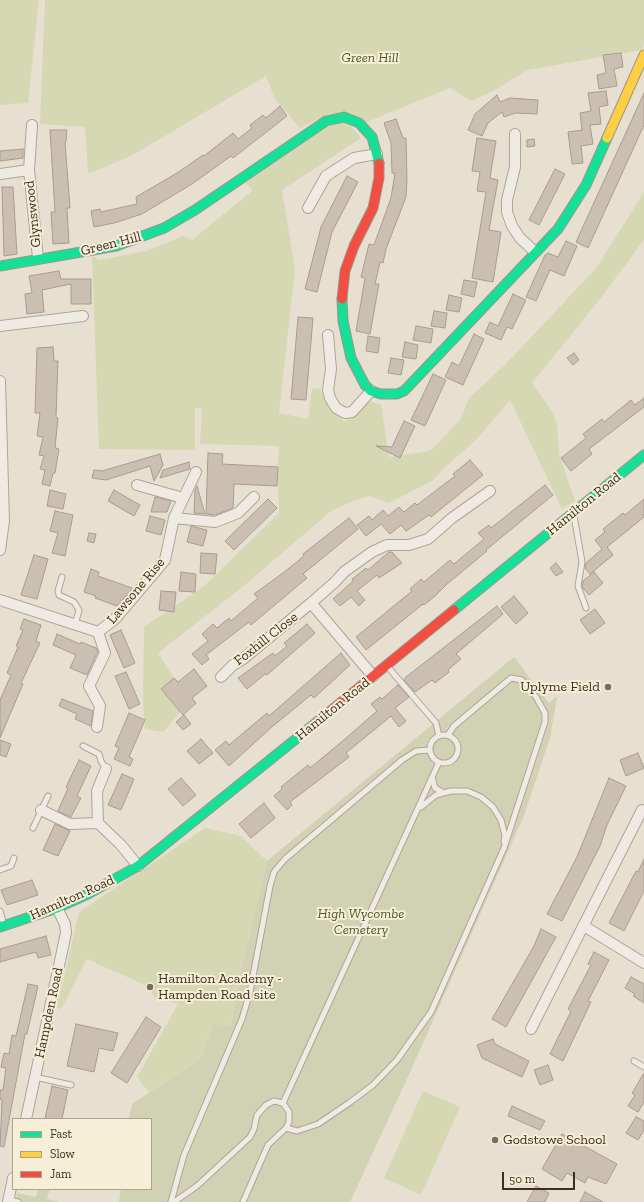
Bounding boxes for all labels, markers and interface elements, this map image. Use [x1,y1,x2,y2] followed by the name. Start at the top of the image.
[341,50,399,66] park label: Green Hill
[21,180,45,248] street label: Glynswood
[79,228,143,260] street label: Green Hill
[544,469,624,539] street label: Hamilton Road
[104,555,168,627] street label: Lawsone Rise
[231,609,301,669] street label: Foxhill Close
[293,674,373,744] street label: Hamilton Road
[520,679,600,695] place label: Uplyme Field
[603,682,613,692] marker: Uplyme Field
[27,872,117,924] street label: Hamilton Road
[318,906,404,938] park label: High Wycombe Cemetery
[31,966,67,1060] street label: Hampden Road
[158,971,282,1004] place label: Hamilton Academy - Hampden Road site
[145,982,155,992] marker: Hamilton Academy - Hampden Road site
[12,1118,152,1190] legend
[50,1127,72,1141] text: Fast
[503,1132,606,1148] place label: Godstowe School
[490,1135,500,1145] marker: Godstowe School
[50,1147,75,1161] text: Slow
[504,1164,577,1190] scale bar
[50,1167,71,1181] text: Jam
[509,1172,535,1186] text: 50 m

